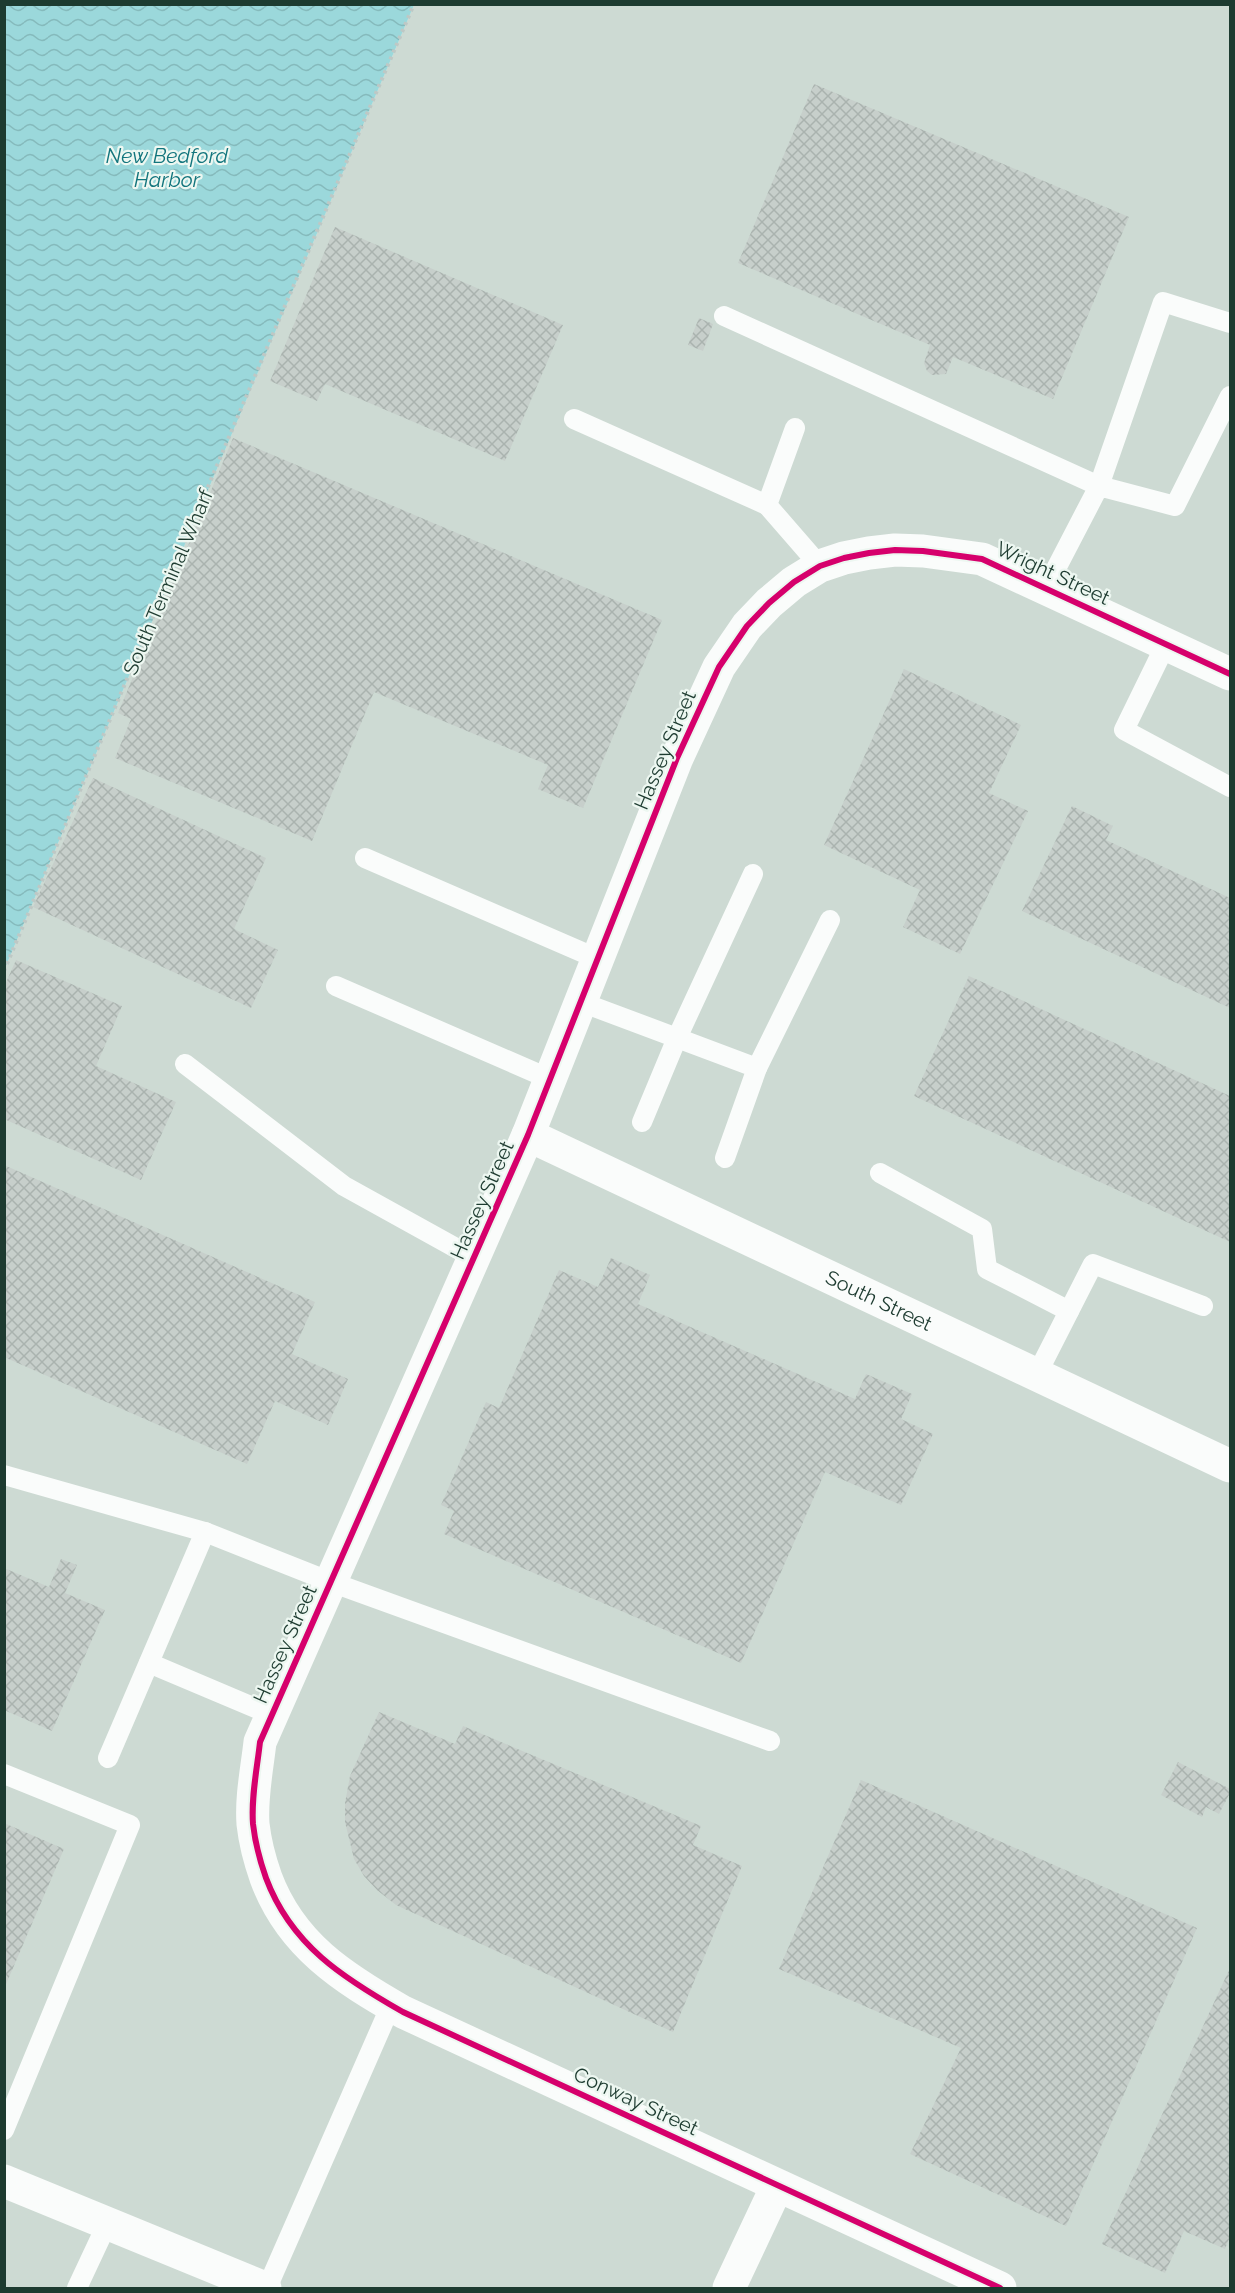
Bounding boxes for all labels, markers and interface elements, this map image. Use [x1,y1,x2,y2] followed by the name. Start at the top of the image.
[106,143,229,192] water label: New Bedford Harbor
[118,484,219,678] street label: South Terminal Wharf
[992,536,1114,610] street label: Wright Street
[629,687,701,813] street label: Hassey Street
[445,1137,519,1263] street label: Hassey Street
[822,1265,936,1336] street label: South Street
[248,1581,322,1707] street label: Hassey Street
[570,2062,702,2140] street label: Conway Street

